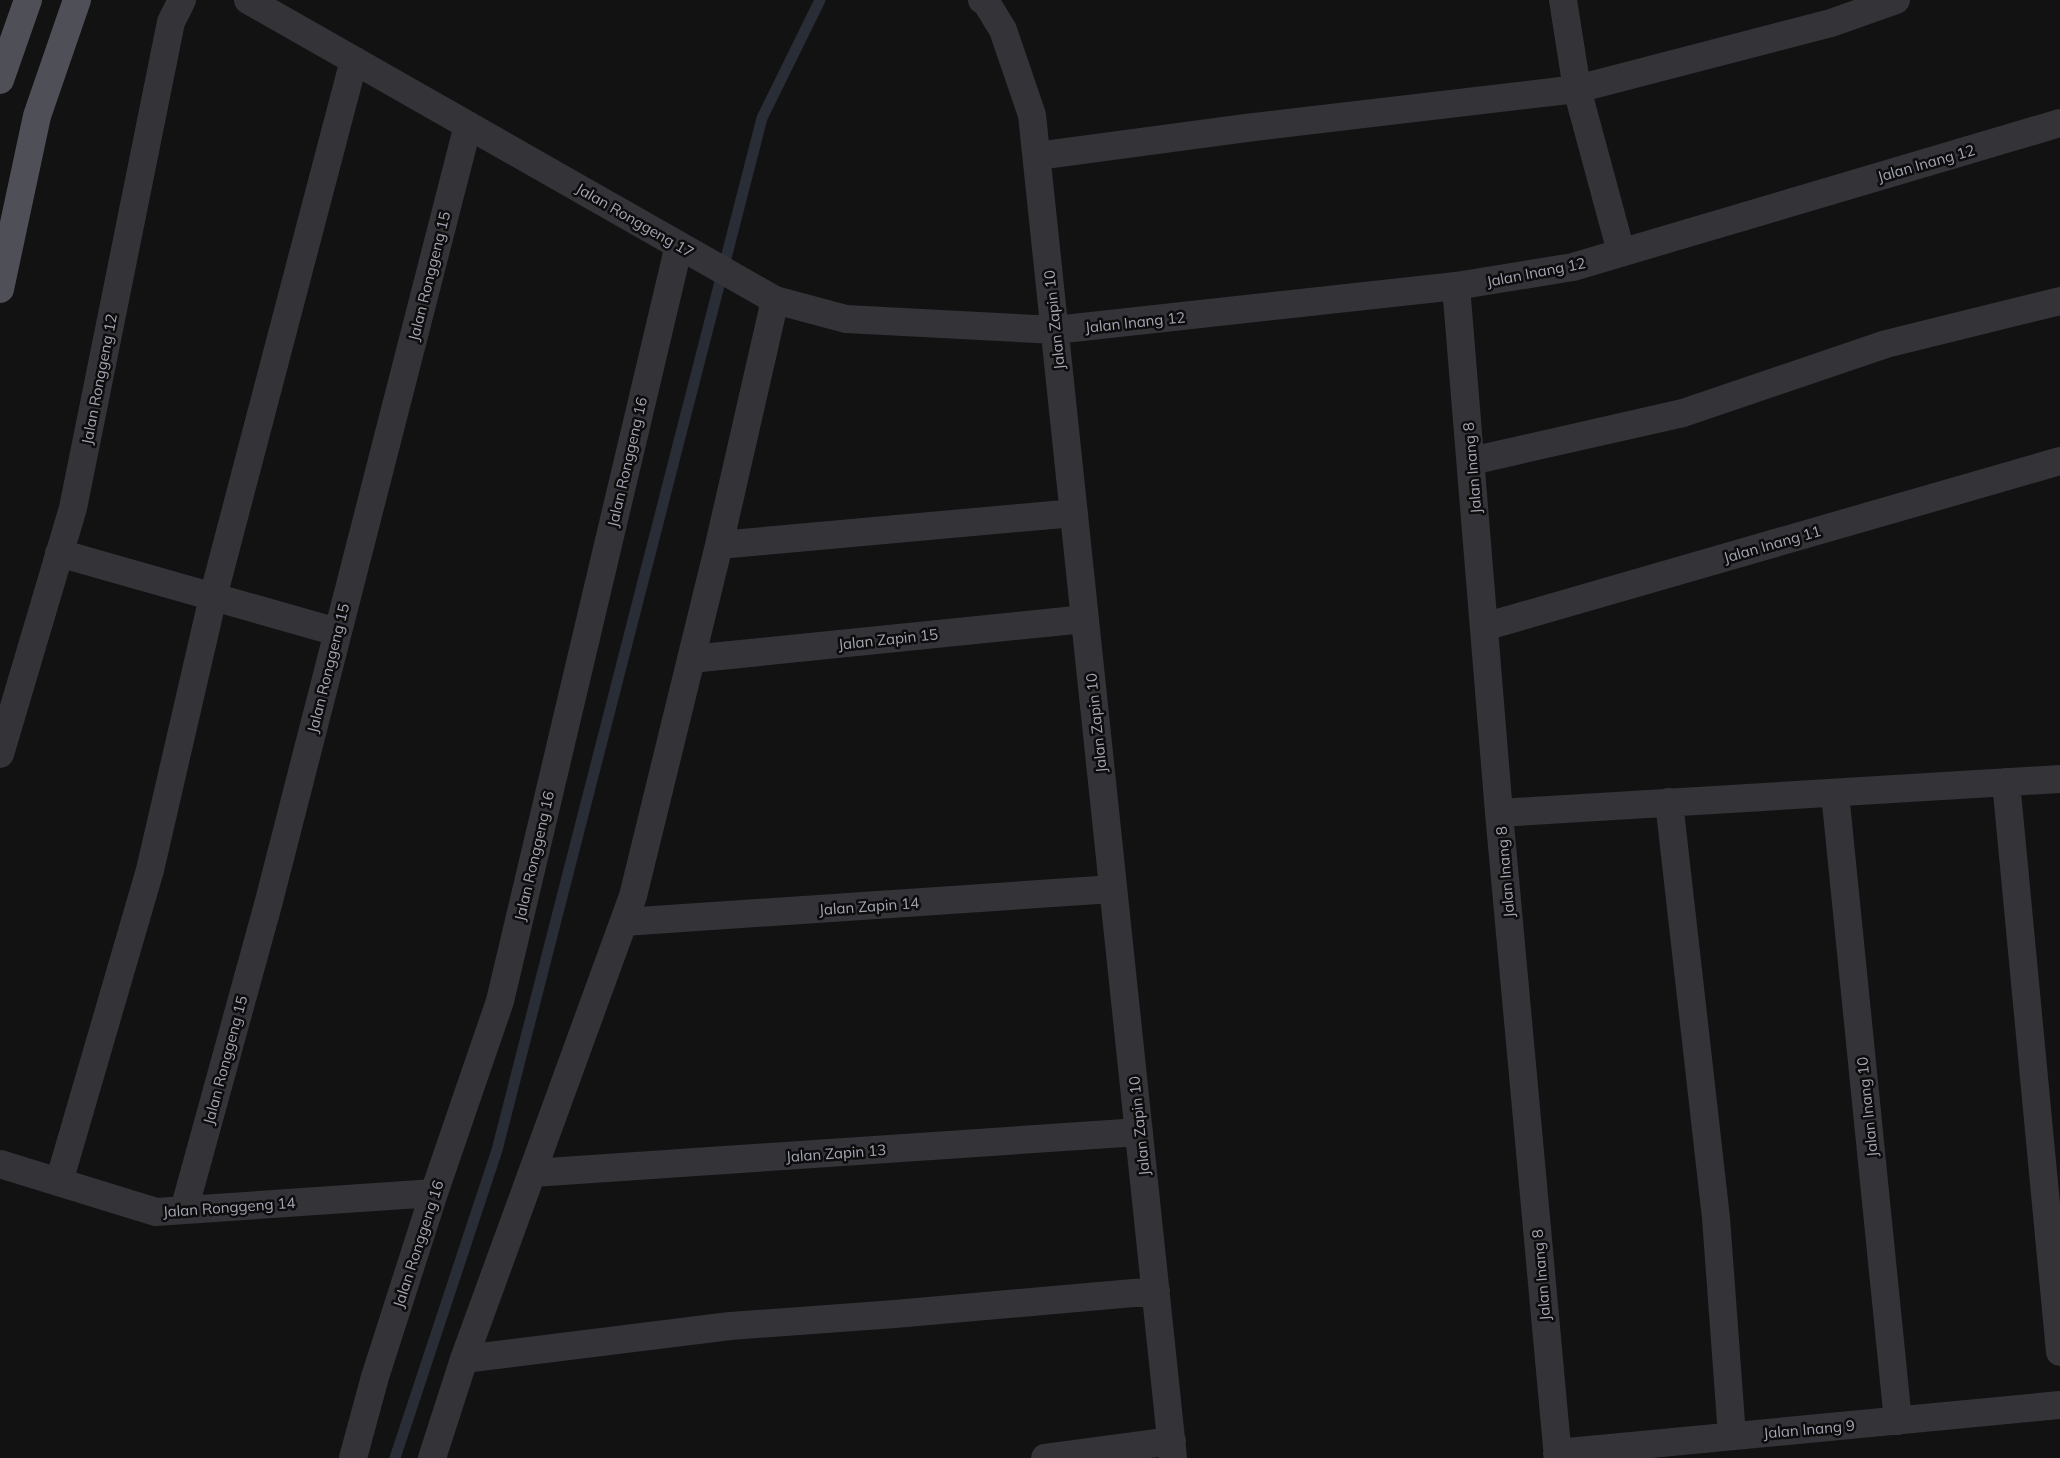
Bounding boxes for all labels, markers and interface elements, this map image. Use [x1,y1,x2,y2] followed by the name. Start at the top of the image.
[1875,140,1977,186] street label: Jalan Inang 12
[573,179,697,261] street label: Jalan Ronggeng 17
[404,209,454,343] street label: Jalan Ronggeng 15
[1485,253,1587,291] street label: Jalan Inang 12
[1039,269,1069,371] street label: Jalan Zapin 10
[1084,307,1186,337] street label: Jalan Inang 12
[77,312,121,446] street label: Jalan Ronggeng 12
[603,395,651,529] street label: Jalan Ronggeng 16
[1459,422,1485,514] street label: Jalan Inang 8
[1721,521,1823,567] street label: Jalan Inang 11
[303,601,353,735] street label: Jalan Ronggeng 15
[837,624,939,654] street label: Jalan Zapin 15
[1081,672,1111,774] street label: Jalan Zapin 10
[510,789,558,923] street label: Jalan Ronggeng 16
[1492,826,1518,918] street label: Jalan Inang 8
[818,893,920,919] street label: Jalan Zapin 14
[199,993,251,1127] street label: Jalan Ronggeng 15
[1852,1056,1882,1158] street label: Jalan Inang 10
[1124,1075,1154,1177] street label: Jalan Zapin 10
[785,1140,887,1166] street label: Jalan Zapin 13
[388,1178,448,1310] street label: Jalan Ronggeng 16
[162,1193,296,1221] street label: Jalan Ronggeng 14
[1528,1229,1554,1321] street label: Jalan Inang 8
[1763,1416,1855,1442] street label: Jalan Inang 9

